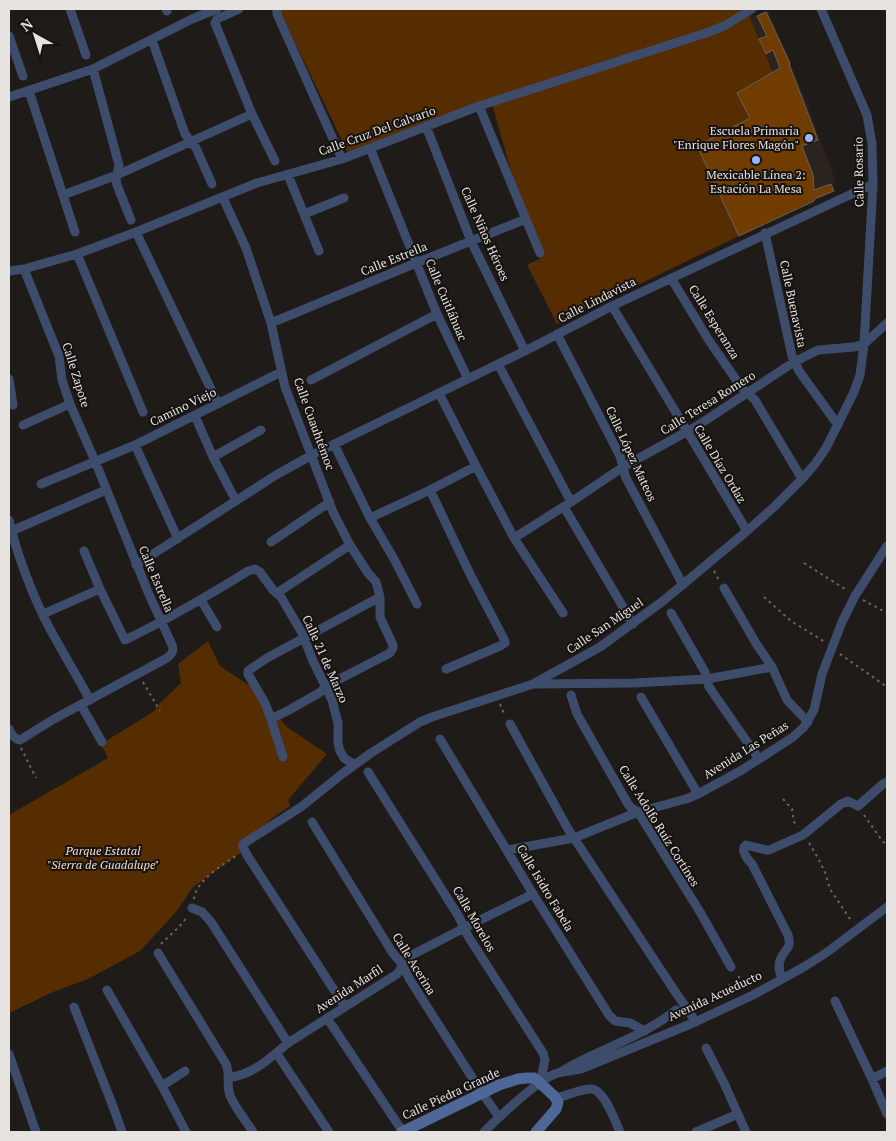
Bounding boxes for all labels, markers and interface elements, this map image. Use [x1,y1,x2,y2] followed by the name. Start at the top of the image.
[10,10,60,60] north arrow
[16,14,37,35] text: N
[316,102,438,159] street label: Calle Cruz Del Calvario
[673,123,799,152] place label: Escuela Primaria "Enrique Flores Magón"
[803,132,815,144] marker: Escuela Primaria "Enrique Flores Magón"
[850,136,867,207] street label: Calle Rosario
[750,154,762,166] marker: Mexicable Línea 2: Estación La Mesa
[706,167,806,196] place label: Mexicable Línea 2: Estación La Mesa
[458,184,513,283] street label: Calle Niños Héroes
[358,238,429,279] street label: Calle Estrella
[422,256,471,344] street label: Calle Cuitláhuac
[777,259,810,349] street label: Calle Buenavista
[555,273,638,326] street label: Calle Lindavista
[686,282,743,362] street label: Calle Esperanza
[59,341,93,409] street label: Calle Zapote
[657,367,758,438] street label: Calle Teresa Romero
[291,375,338,473] street label: Calle Cuauhtémoc
[147,384,219,429] street label: Camino Viejo
[603,404,660,504] street label: Calle López Mateos
[691,422,750,506] street label: Calle Díaz Ordaz
[136,543,177,614] street label: Calle Estrella
[563,594,646,657] street label: Calle San Miguel
[299,612,352,705] street label: Calle 21 de Marzo
[700,717,791,782] street label: Avenida Las Peñas
[616,762,703,889] street label: Calle Adolfo Ruíz Cortínes
[514,842,577,934] street label: Calle Isidro Fabela
[47,843,159,872] park label: Parque Estatal "Sierra de Guadalupe"
[450,883,499,954] street label: Calle Morelos
[389,930,439,998] street label: Calle Acerina
[312,961,386,1016] street label: Avenida Marfil
[665,967,764,1024] street label: Avenida Acueducto
[400,1064,502,1123] street label: Calle Piedra Grande

